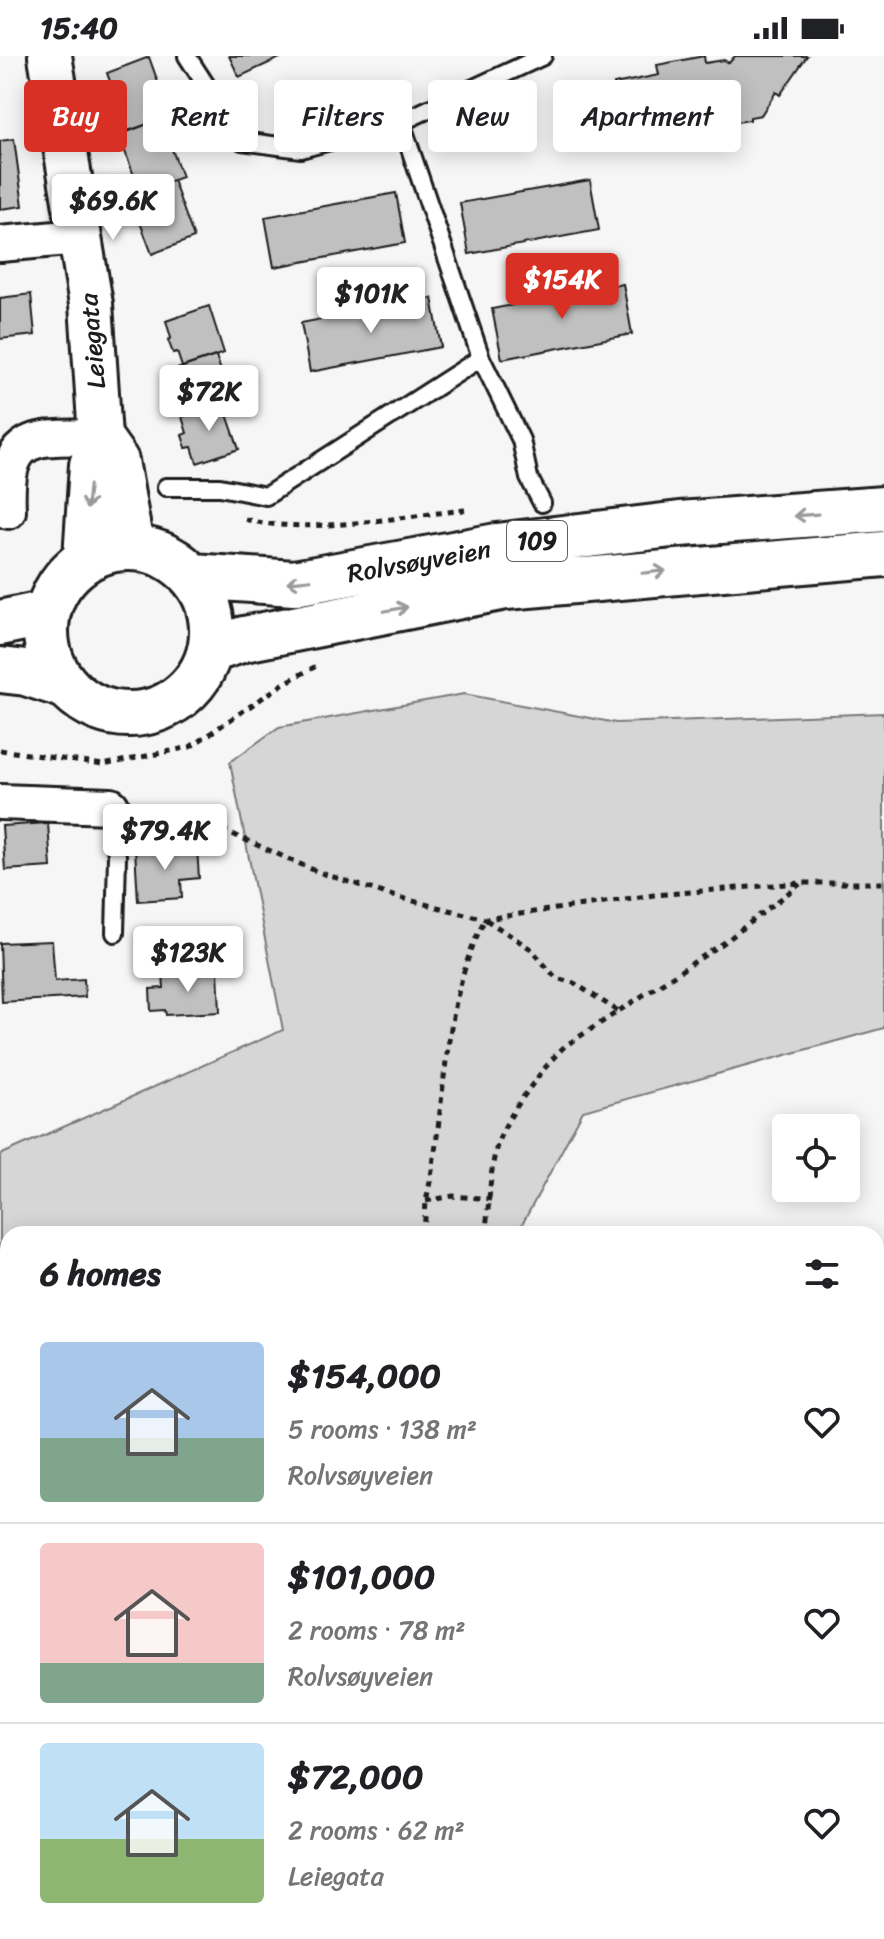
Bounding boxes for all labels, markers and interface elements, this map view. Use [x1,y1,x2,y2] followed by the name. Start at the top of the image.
[40,1,118,55] text: 15:40
[24,80,127,152] chip: Buy
[143,80,258,152] chip: Rent
[274,80,412,152] chip: Filters
[428,80,537,152] chip: New
[553,80,741,152] chip: Apartment
[48,174,178,242] pin: $69.6K
[70,177,156,223] text: $69.6K
[506,253,618,321] pin: $154K
[524,256,600,302] text: $154K
[315,267,427,335] pin: $101K
[335,270,407,316] text: $101K
[65,290,119,391] street label: Leiegata
[162,365,256,433] pin: $72K
[177,368,241,414] text: $72K
[81,484,96,510] one-way arrow
[793,508,820,523] one-way arrow
[507,521,567,561] road number: 109
[344,526,494,596] street label: Rolvsøyveien
[640,565,666,580] one-way arrow
[286,574,313,589] one-way arrow
[383,601,409,616] one-way arrow
[100,804,230,872] pin: $79.4K
[121,807,209,853] text: $79.4K
[132,926,244,994] pin: $123K
[151,929,225,975] text: $123K
[772,1114,860,1202] map controls
[772,1114,860,1202] button: locate
[40,1244,161,1304] text: 6 homes
[800,1252,844,1296] icon: filters
[288,1346,441,1406] text: $154,000
[104,1374,200,1470] icon: home
[800,1400,844,1444] icon: heart
[288,1406,477,1452] text: 5 rooms · 138 m²
[288,1452,433,1498] text: Rolvsøyveien
[288,1547,435,1607] text: $101,000
[104,1575,200,1671] icon: home
[800,1601,844,1645] icon: heart
[288,1607,465,1653] text: 2 rooms · 78 m²
[288,1653,433,1699] text: Rolvsøyveien
[288,1747,424,1807] text: $72,000
[104,1775,200,1871] icon: home
[800,1801,844,1845] icon: heart
[288,1807,465,1853] text: 2 rooms · 62 m²
[288,1853,384,1899] text: Leiegata

